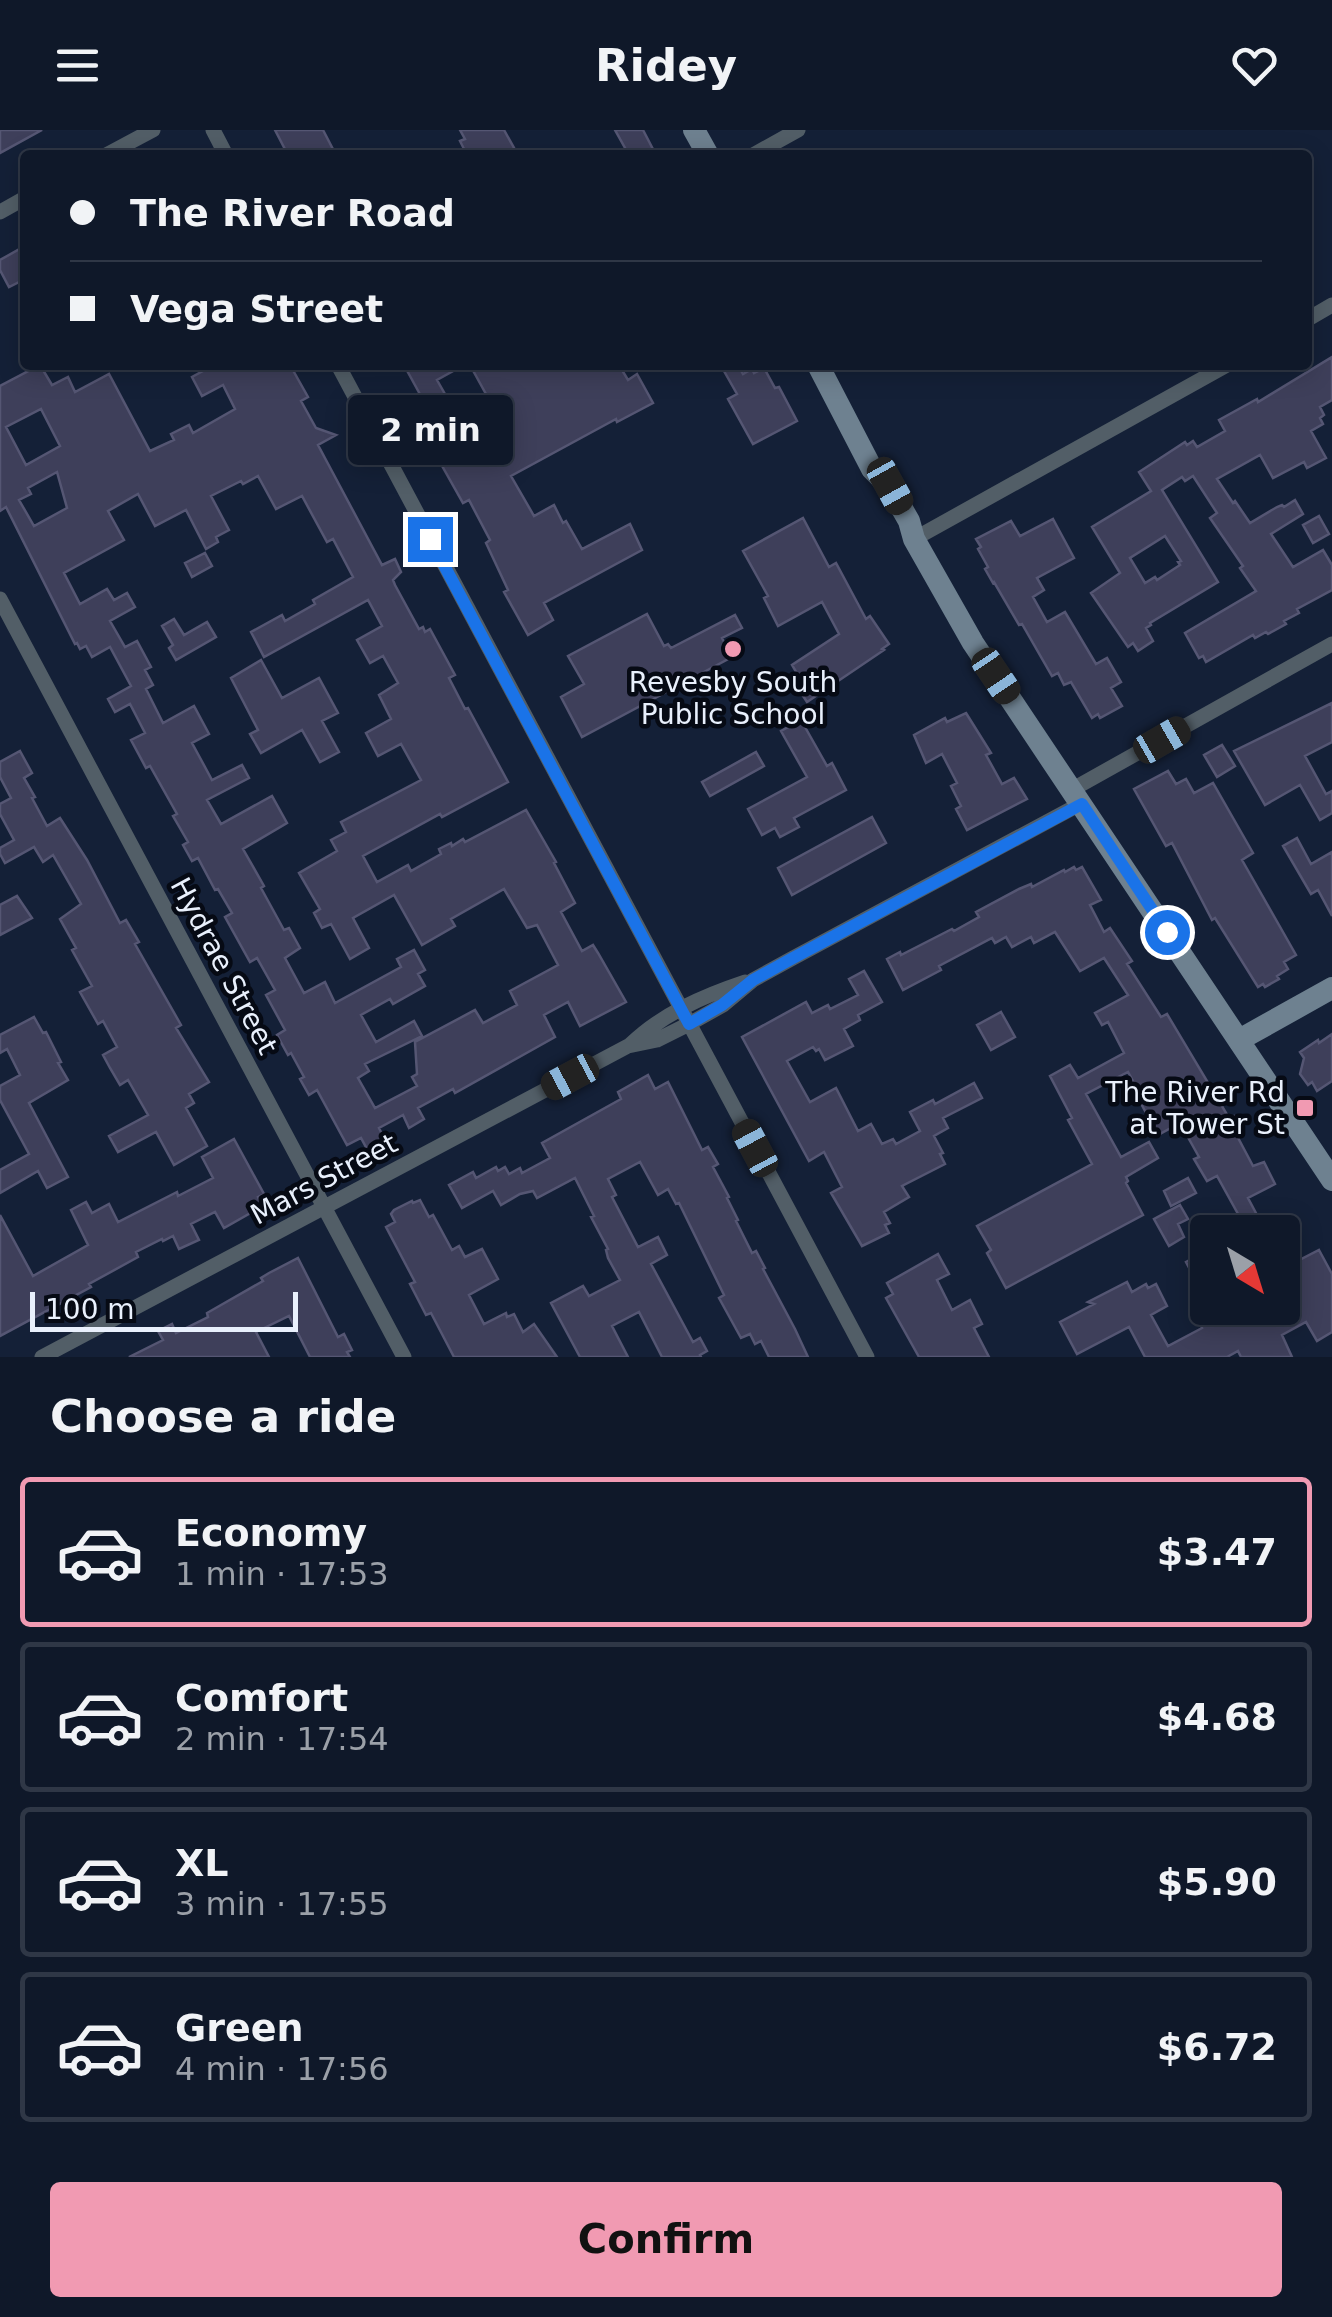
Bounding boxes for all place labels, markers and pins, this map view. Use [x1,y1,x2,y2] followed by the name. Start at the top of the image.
[722,638,744,660] marker: Revesby South Public School
[629,666,837,731] place label: Revesby South Public School
[1104,1076,1285,1141] place label: The River Rd at Tower St
[1294,1097,1316,1119] marker: The River Rd at Tower St

